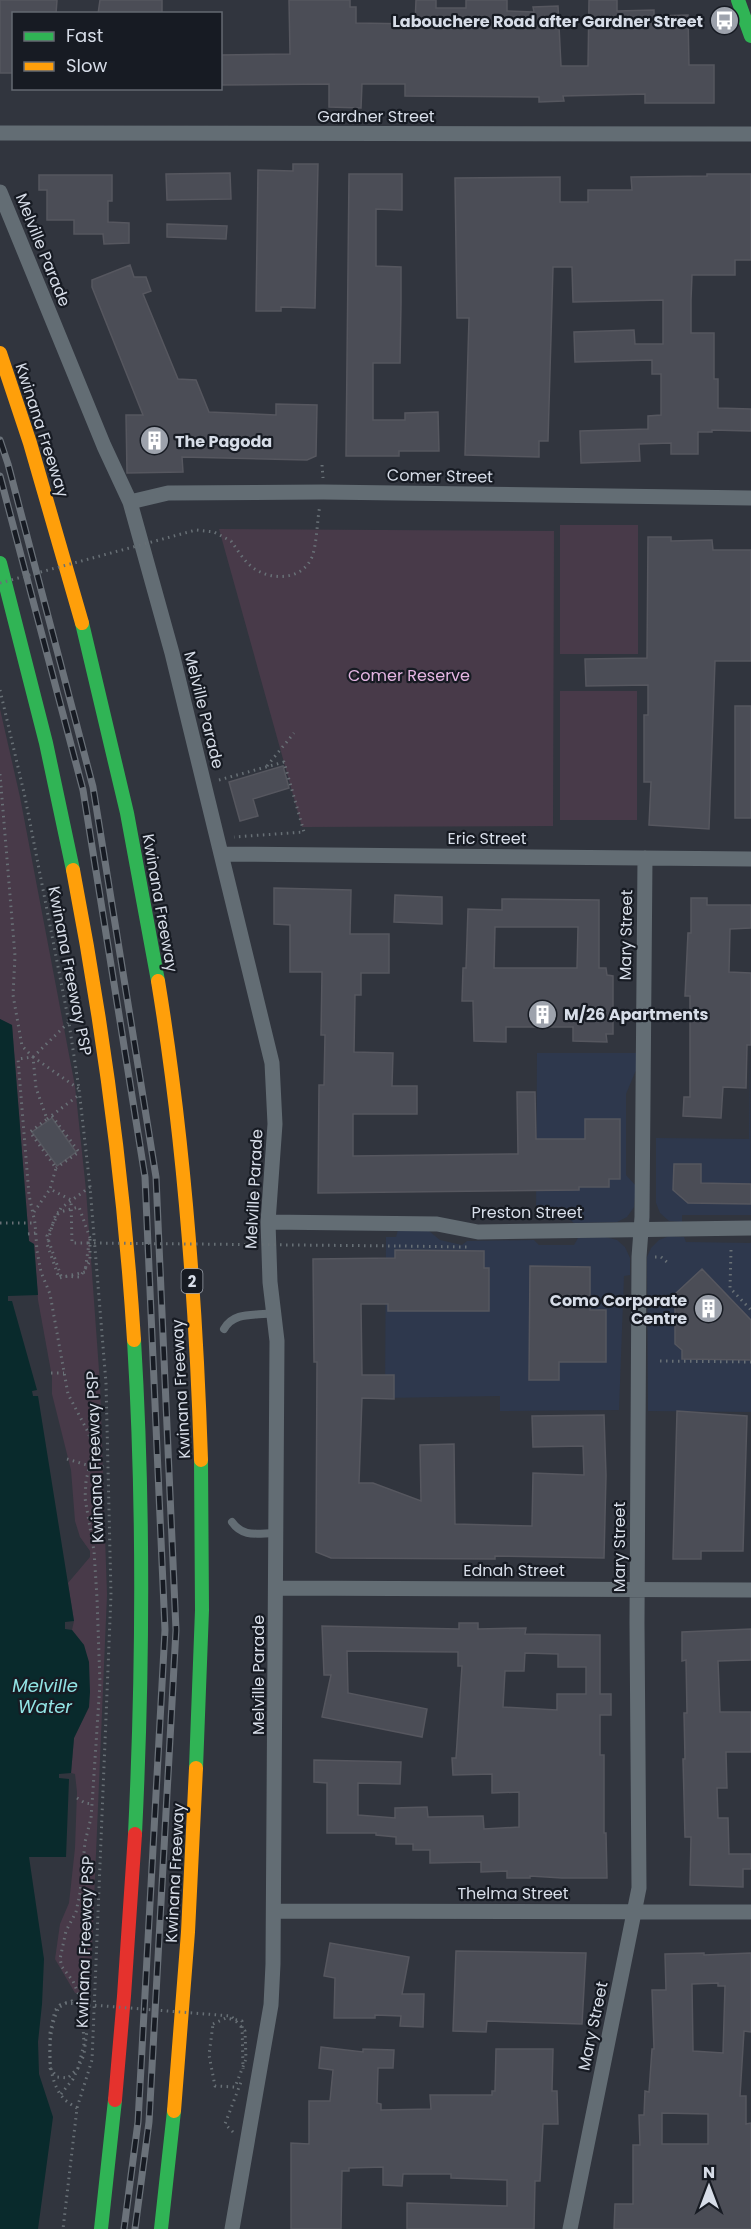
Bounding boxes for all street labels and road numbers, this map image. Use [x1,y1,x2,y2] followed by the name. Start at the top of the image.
[317,105,435,128] street label: Gardner Street
[10,190,76,310] street label: Melville Parade
[9,360,75,500] street label: Kwinana Freeway
[387,464,493,488] street label: Comer Street
[178,649,230,771] street label: Melville Parade
[448,827,527,850] street label: Eric Street
[137,832,183,974] street label: Kwinana Freeway
[42,884,98,1058] street label: Kwinana Freeway PSP
[614,889,638,981] street label: Mary Street
[239,1128,269,1250] street label: Melville Parade
[472,1201,583,1224] street label: Preston Street
[182,1269,202,1293] road number: 2
[166,1319,196,1459] street label: Kwinana Freeway
[81,1371,109,1543] street label: Kwinana Freeway PSP
[608,1501,631,1592] street label: Mary Street
[463,1559,565,1582] street label: Ednah Street
[247,1615,270,1735] street label: Melville Parade
[160,1803,190,1943] street label: Kwinana Freeway
[71,1856,99,2028] street label: Kwinana Freeway PSP
[457,1882,569,1905] street label: Thelma Street
[572,1979,614,2073] street label: Mary Street

